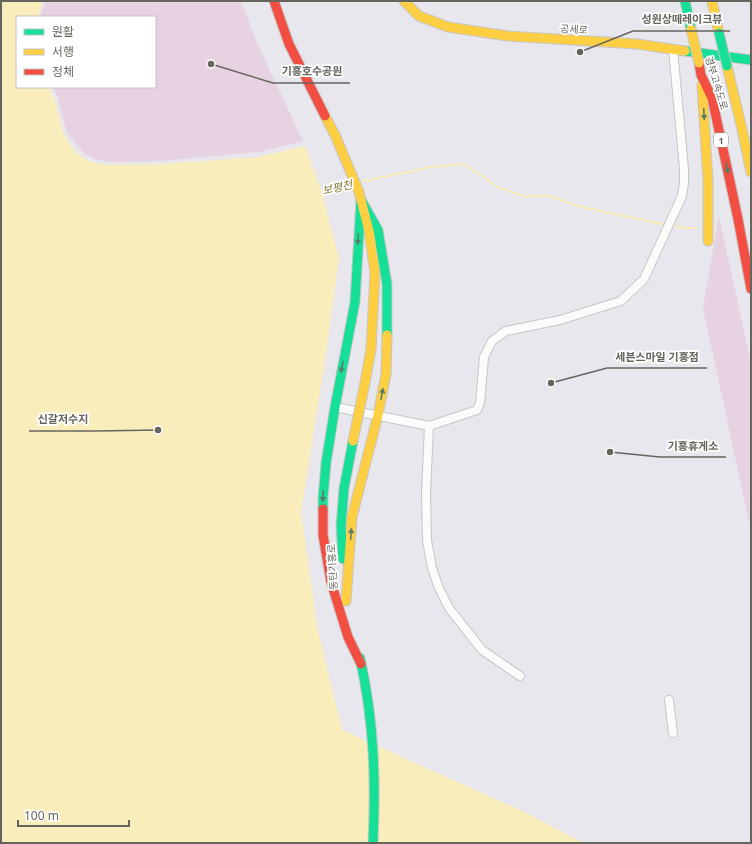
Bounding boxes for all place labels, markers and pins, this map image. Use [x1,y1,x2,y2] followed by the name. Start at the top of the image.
[633,8,730,31] callout: 성원상떼레이크뷰
[273,60,350,83] callout: 기흥호수공원
[607,345,707,368] callout: 세븐스마일 기흥점
[29,408,96,431] callout: 신갈저수지
[660,434,726,457] callout: 기흥휴게소

